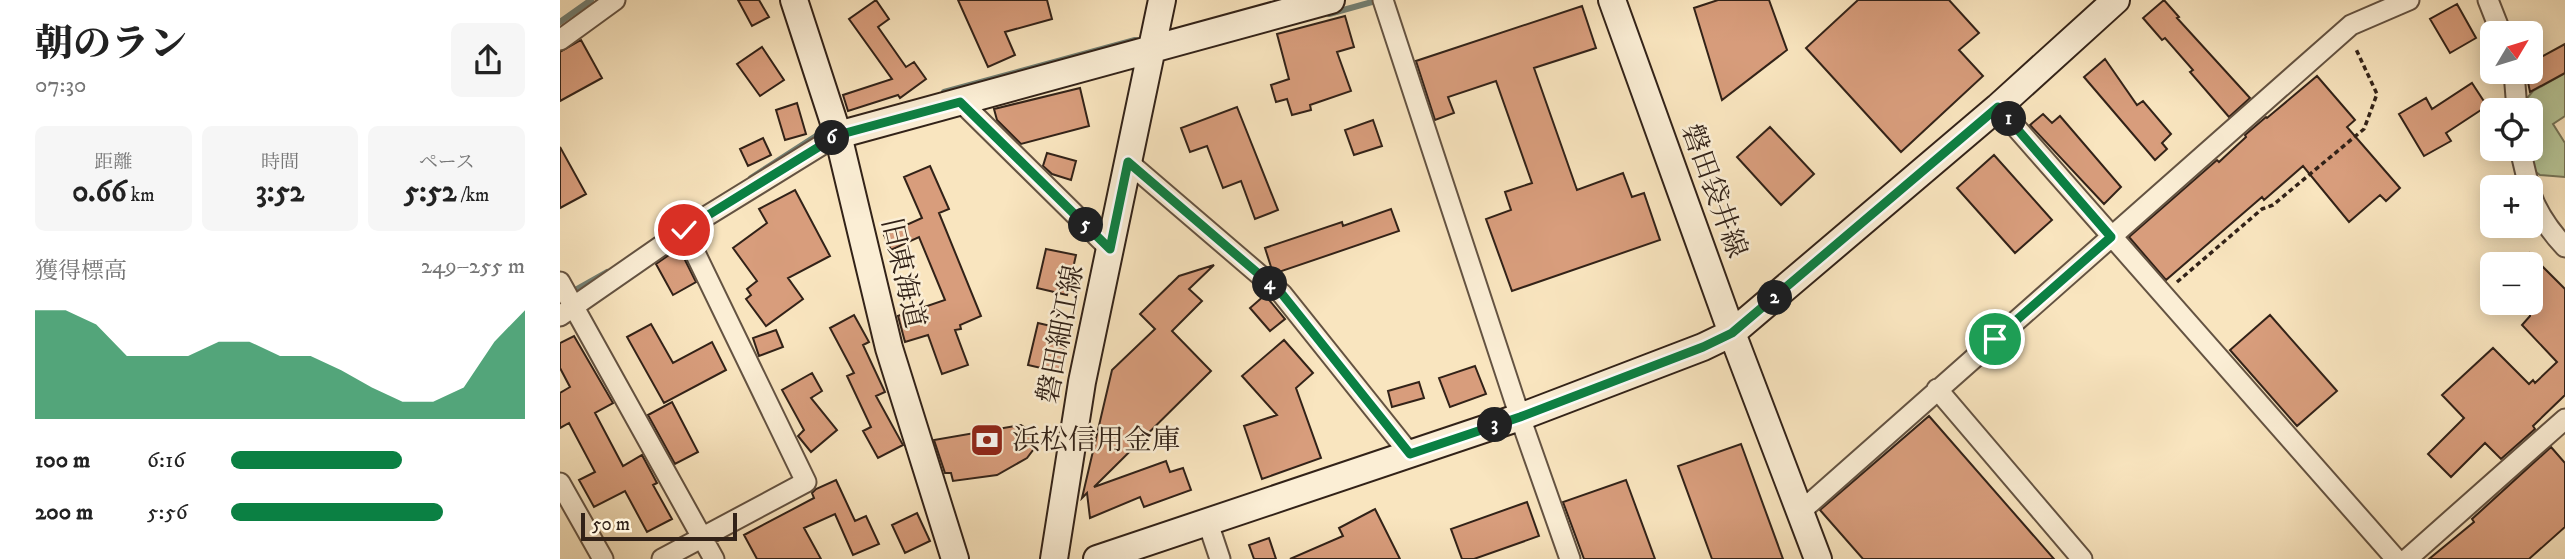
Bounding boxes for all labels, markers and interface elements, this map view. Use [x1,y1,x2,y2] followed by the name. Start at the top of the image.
[35,21,187,69] text: 朝のラン
[2480,21,2543,84] north arrow
[2480,21,2543,315] map controls
[451,23,525,97] button: share
[35,71,86,100] text: 07:30
[2480,98,2543,161] button: locate
[1992,102,2026,136] pin: 1
[2005,107,2012,130] text: 1
[1674,119,1754,263] street label: 磐田袋井線
[814,120,850,156] pin: 6
[827,126,836,149] text: 6
[94,151,132,174] text: 距離
[261,151,299,174] text: 時間
[419,151,475,174] text: ペース
[72,174,127,211] text: 0.66
[256,174,304,211] text: 3:52
[404,174,456,211] text: 5:52
[2480,175,2543,238] button: +
[127,184,154,207] text: km
[456,184,489,207] text: /km
[654,200,714,260] pin
[1068,208,1104,243] pin: 5
[665,211,703,249] icon: check
[1081,213,1090,236] text: 5
[873,214,933,332] street label: 旧東海道
[421,252,525,281] text: 249–255 m
[2480,252,2543,315] button: −
[35,257,127,286] text: 獲得標高
[1030,262,1092,406] street label: 磐田細江線
[1252,266,1288,302] pin: 4
[1264,272,1275,295] text: 4
[1758,280,1792,316] pin: 2
[1770,286,1779,309] text: 2
[1965,309,2025,369] pin
[1976,320,2014,358] icon: arrive
[1478,408,1513,442] pin: 3
[1491,413,1498,436] text: 3
[968,421,1006,459] bank icon: 浜松信用金庫
[1012,423,1180,458] place label: 浜松信用金庫
[35,446,90,475] text: 100 m
[147,446,185,475] text: 6:16
[35,498,93,527] text: 200 m
[147,498,188,527] text: 5:56
[581,510,737,542] scale bar
[592,513,630,536] text: 50 m

